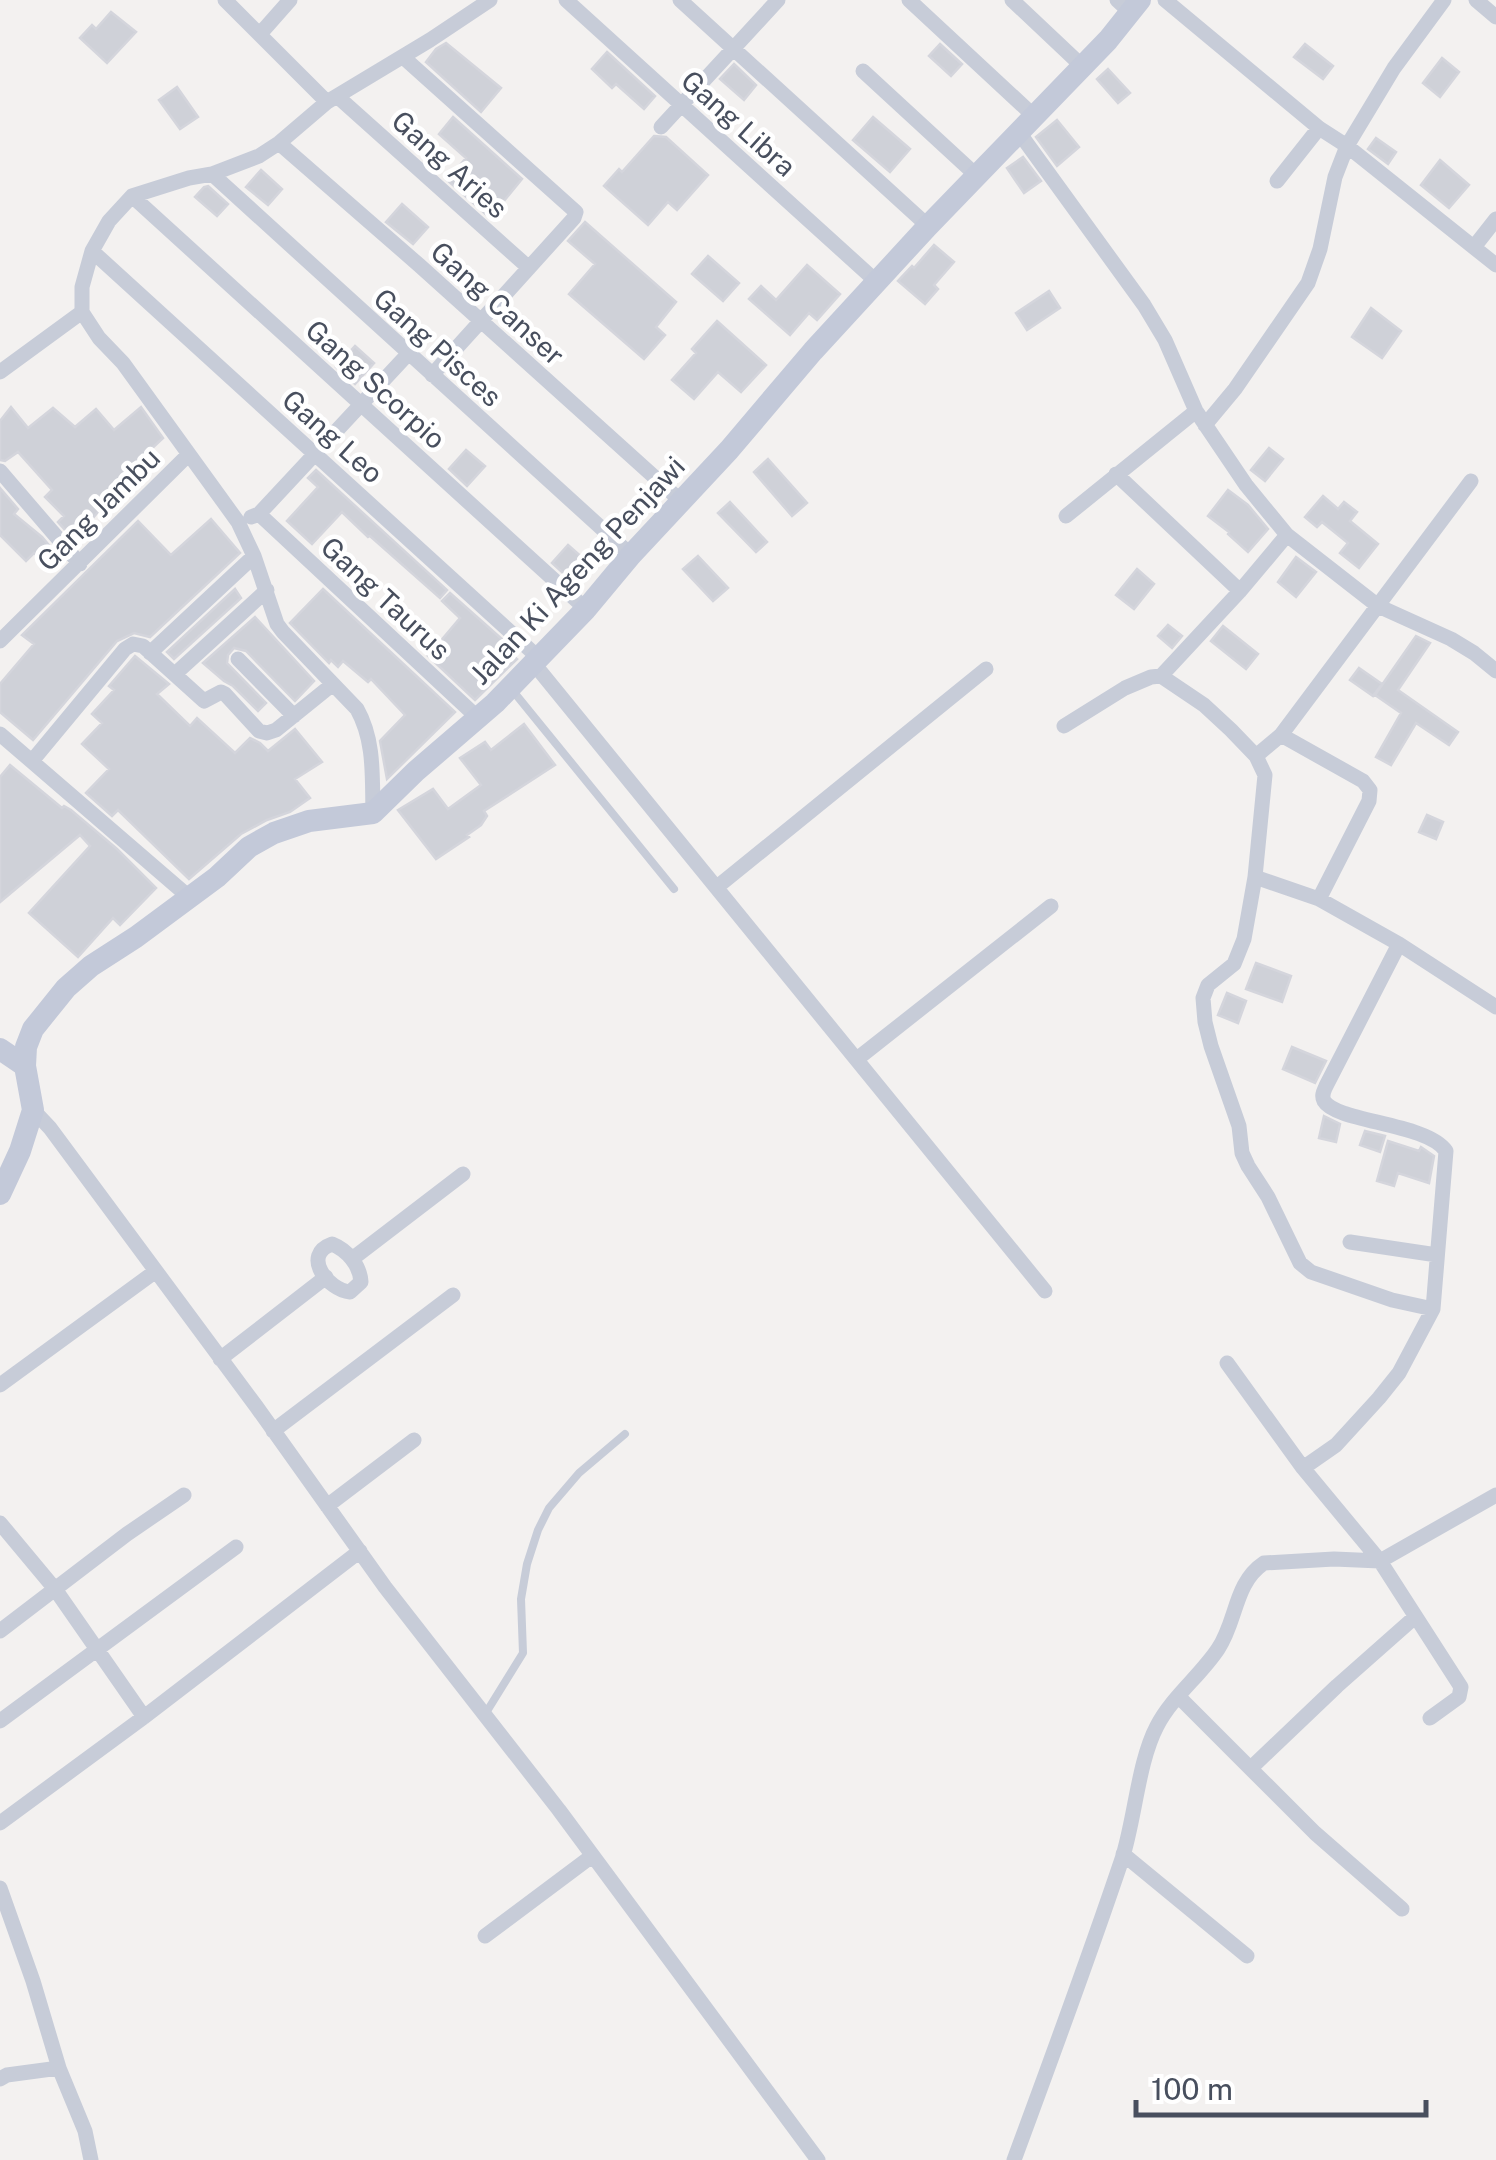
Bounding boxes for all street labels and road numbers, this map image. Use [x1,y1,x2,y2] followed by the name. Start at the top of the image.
[675,63,803,183] street label: Gang Libra
[385,104,515,224] street label: Gang Aries
[425,235,571,371] street label: Gang Canser
[367,281,509,413] street label: Gang Pisces
[299,313,453,455] street label: Gang Scorpio
[276,382,390,490] street label: Gang Leo
[30,441,166,577] street label: Gang Jambu
[463,449,691,691] street label: Jalan Ki Ageng Penjawi
[315,530,457,666] street label: Gang Taurus

